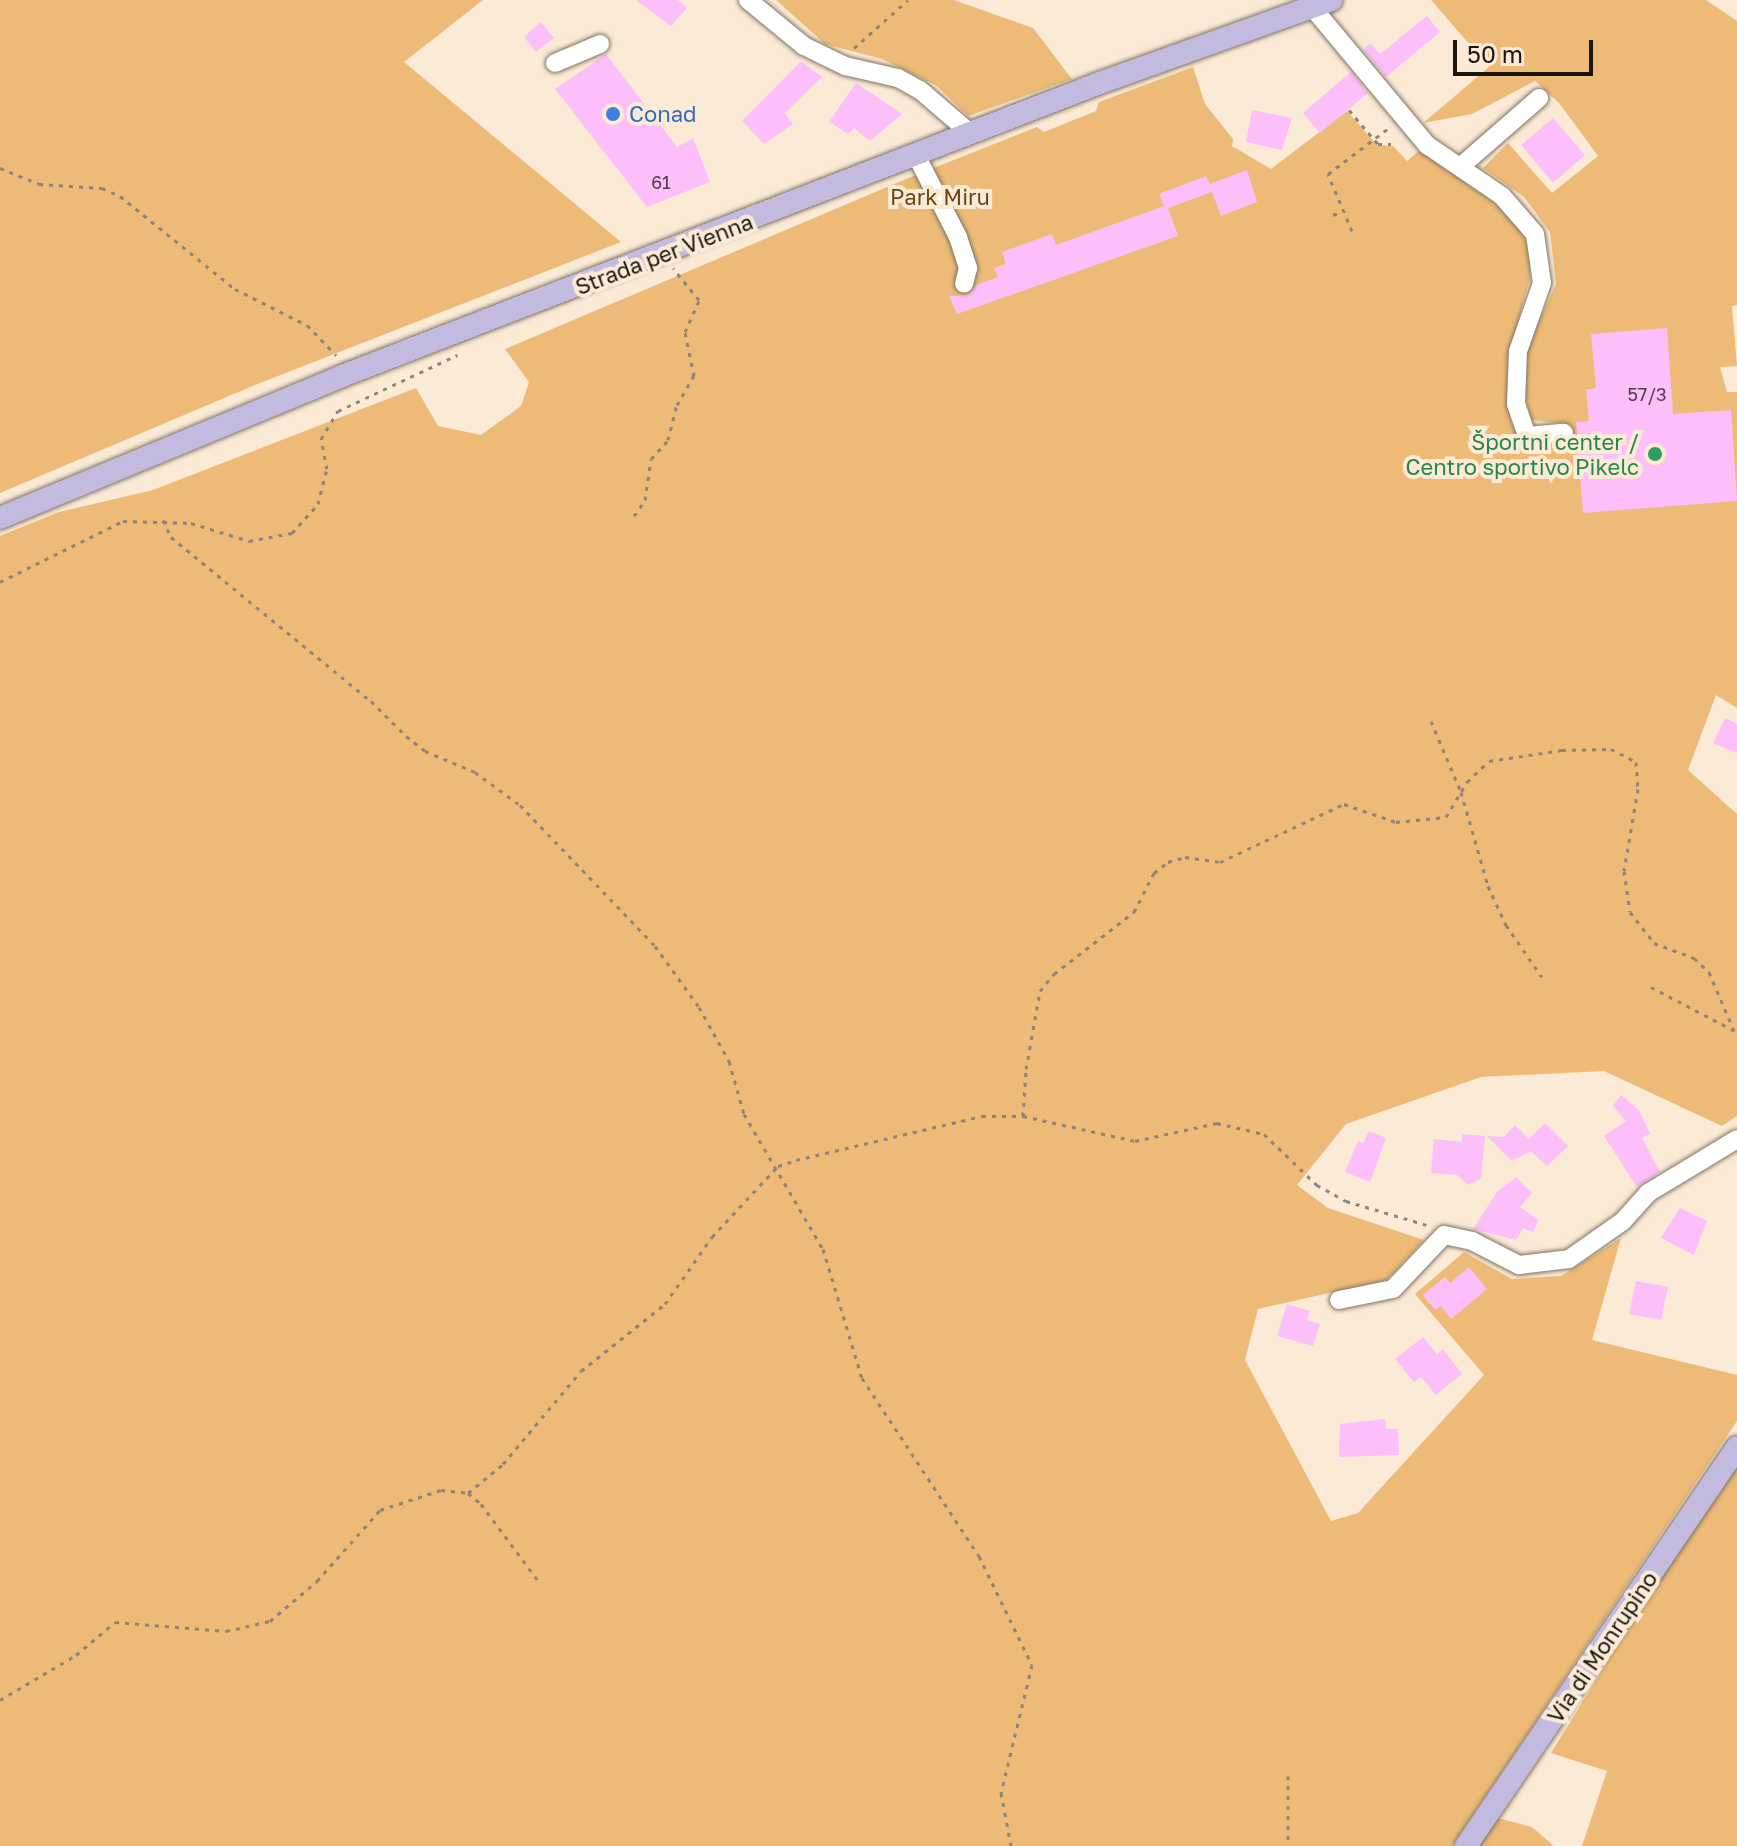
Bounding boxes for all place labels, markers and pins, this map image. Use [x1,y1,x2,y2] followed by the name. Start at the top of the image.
[629,101,697,127] place label: Conad
[604,105,622,123] marker: Conad
[1406,428,1639,480] place label: Športni center / Centro sportivo Pikelc
[1646,445,1664,463] marker: Športni center / Centro sportivo Pikelc

